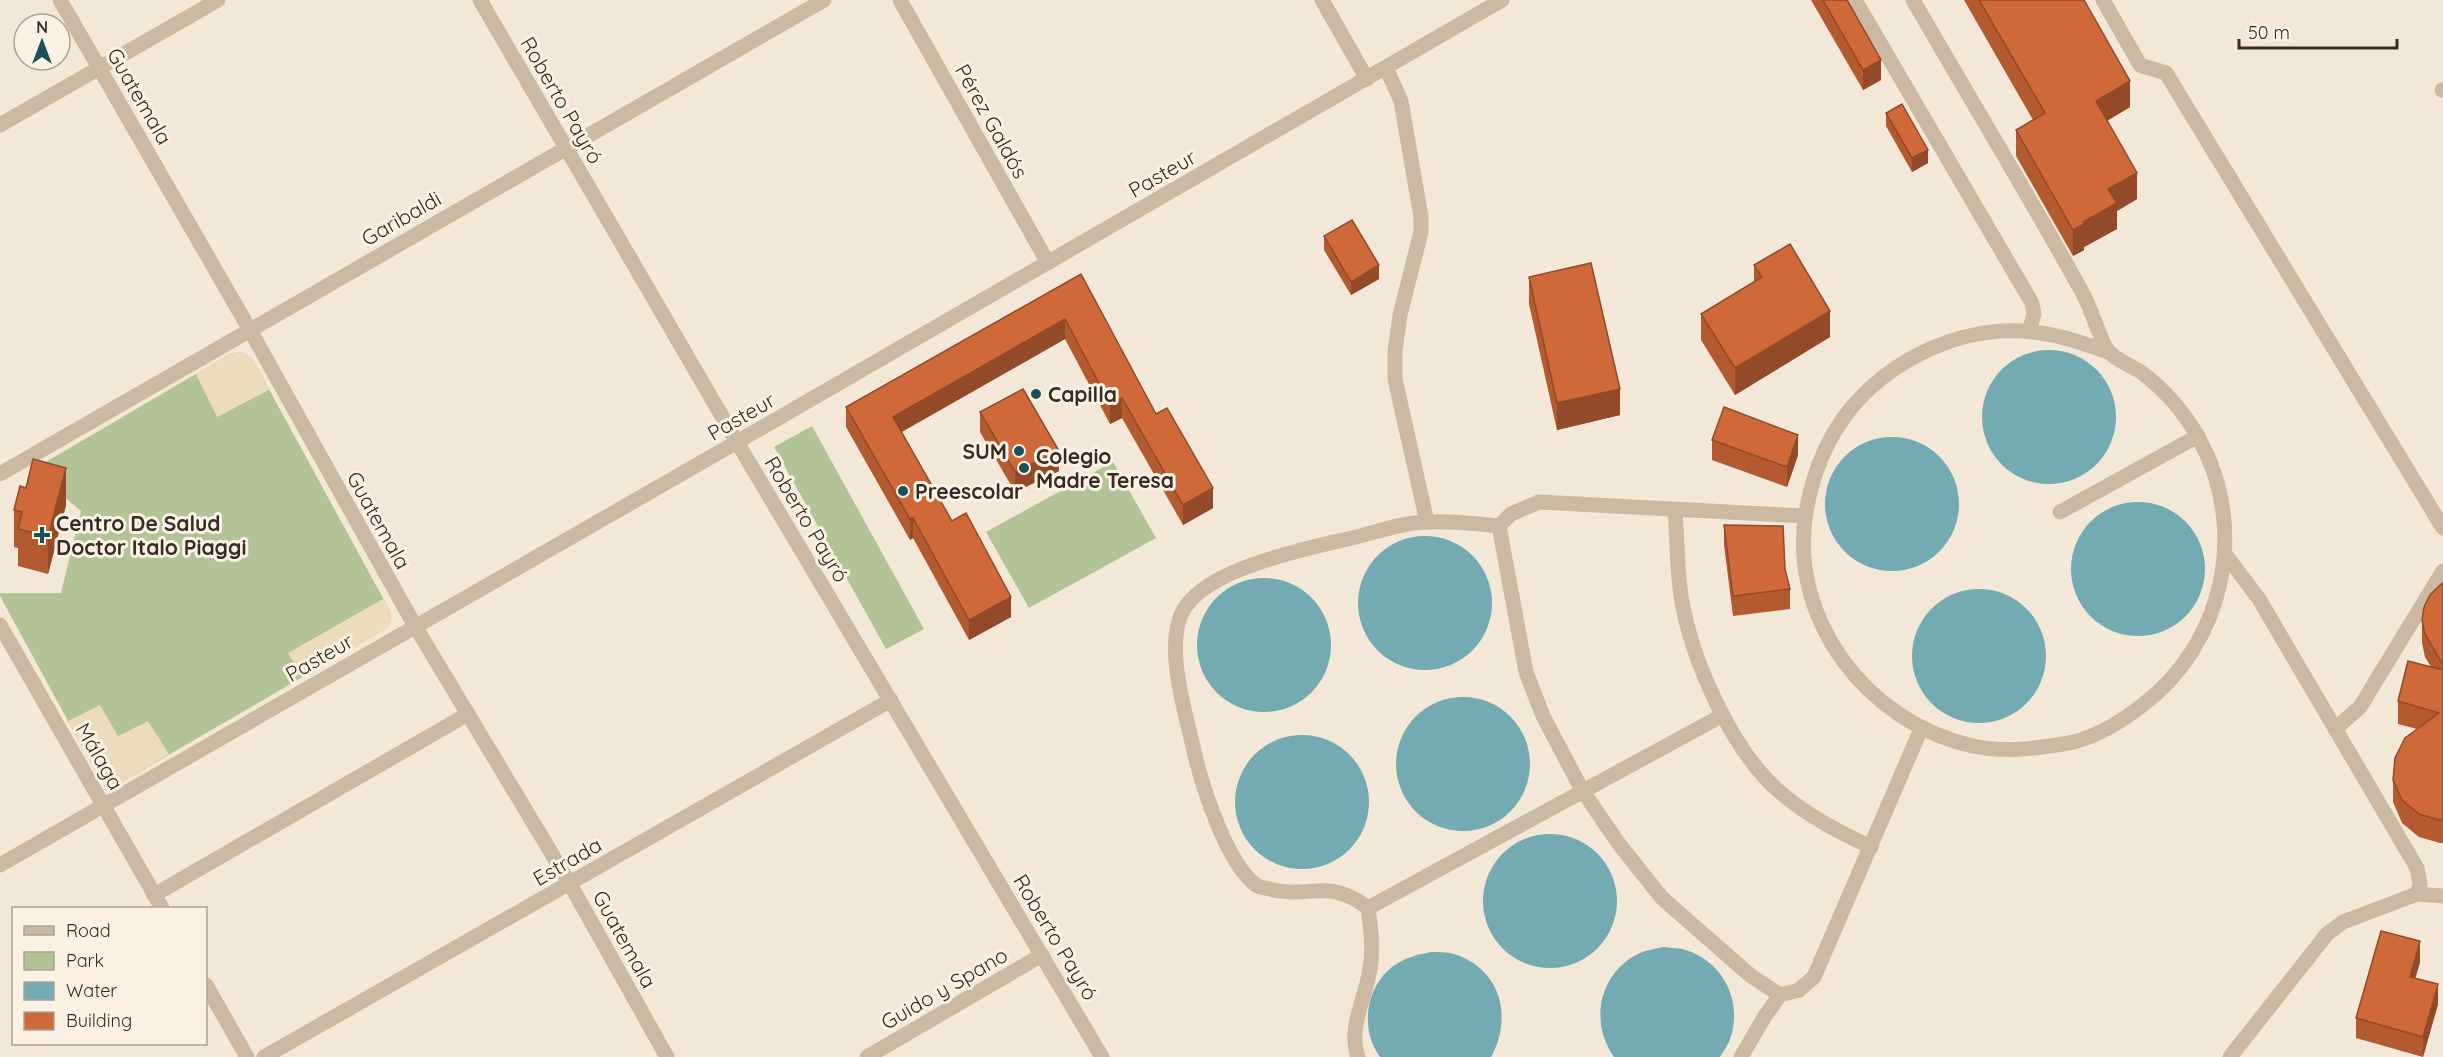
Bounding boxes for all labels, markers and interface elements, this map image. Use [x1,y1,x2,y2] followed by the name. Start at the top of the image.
[12,12,72,72] north arrow
[2239,12,2396,50] scale bar
[36,17,48,37] text: N
[2248,21,2290,44] text: 50 m
[515,32,609,168] street label: Roberto Payró
[102,43,178,149] street label: Guatemala
[950,59,1034,183] street label: Pérez Galdós
[1123,143,1201,203] street label: Pasteur
[357,185,445,251] street label: Garibaldi
[1048,381,1117,407] place label: Capilla
[702,386,780,446] street label: Pasteur
[1029,387,1043,401] marker: Capilla
[962,438,1007,464] place label: SUM
[1036,443,1174,493] place label: Colegio Madre Teresa
[1012,444,1026,458] marker: SUM
[759,451,855,587] street label: Roberto Payró
[1017,461,1031,475] marker: Colegio Madre Teresa
[342,467,416,573] street label: Guatemala
[915,478,1023,504] place label: Preescolar
[896,484,910,498] marker: Preescolar
[56,510,246,560] place label: Centro De Salud Doctor Italo Piaggi
[33,526,51,544] marker: Centro De Salud Doctor Italo Piaggi
[280,627,358,687] street label: Pasteur
[70,718,130,794] street label: Málaga
[528,831,606,891] street label: Estrada
[1008,869,1104,1005] street label: Roberto Payró
[588,886,662,992] street label: Guatemala
[12,907,207,1045] legend
[66,919,111,942] text: Road
[876,941,1012,1035] street label: Guido y Spano
[66,949,104,972] text: Park
[66,979,117,1002] text: Water
[66,1009,132,1032] text: Building

